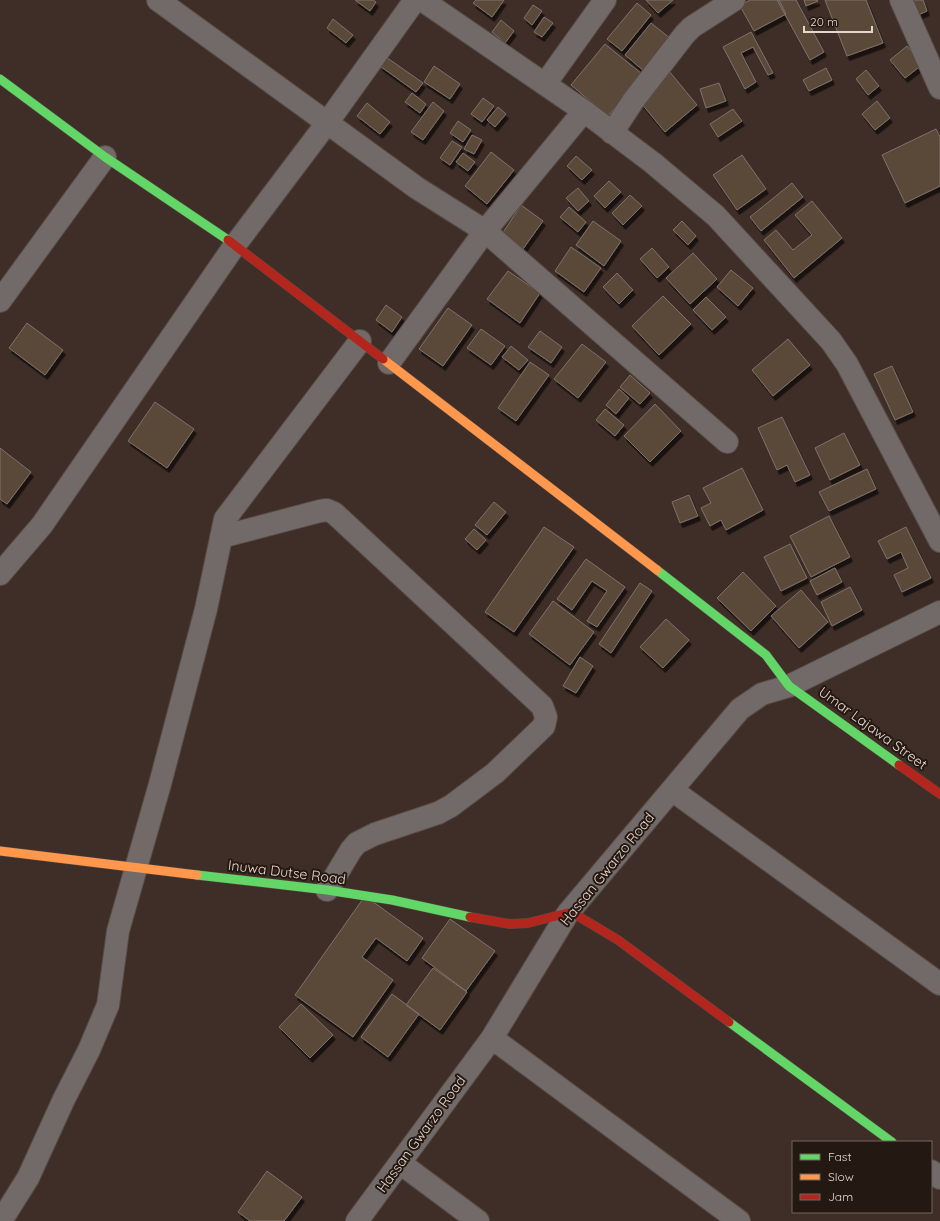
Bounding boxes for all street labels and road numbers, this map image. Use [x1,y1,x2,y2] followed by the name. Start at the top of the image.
[815,683,931,774] street label: Umar Lajawa Street
[556,809,658,929] street label: Hassan Gwarzo Road
[227,856,347,888] street label: Inuwa Dutse Road
[373,1072,469,1196] street label: Hassan Gwarzo Road

